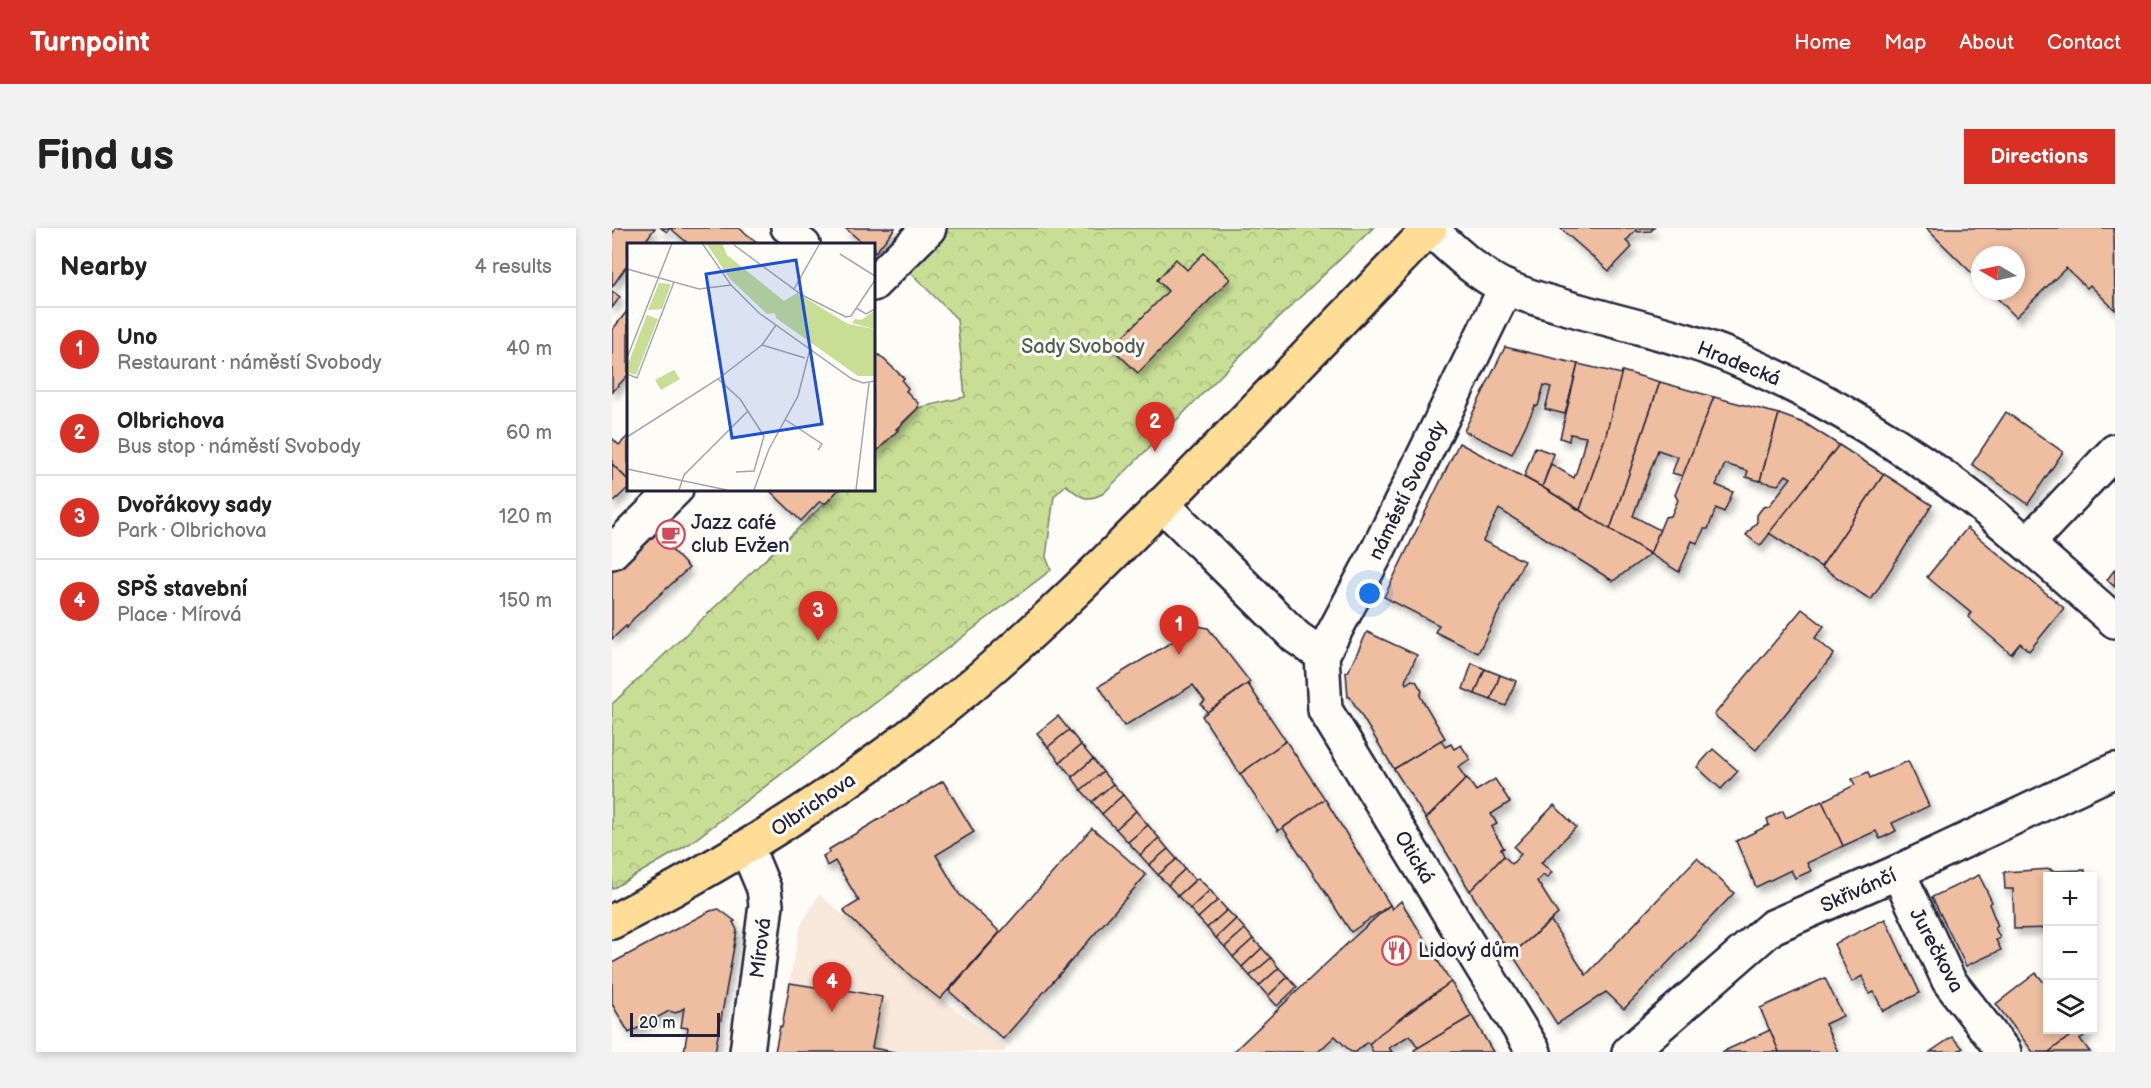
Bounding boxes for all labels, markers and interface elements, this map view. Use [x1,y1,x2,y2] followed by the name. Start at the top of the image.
[30,26,150,59] text: Turnpoint
[1794,30,1851,55] text: Home
[1884,30,1926,55] text: Map
[1959,30,2014,55] text: About
[2047,30,2121,55] text: Contact
[1964,129,2115,184] button: Directions
[36,131,174,182] text: Find us
[627,243,874,490] inset map
[1971,246,2025,300] north arrow
[60,252,147,283] text: Nearby
[474,255,552,279] text: 4 results
[117,324,157,351] text: Uno
[1021,335,1145,359] park label: Sady Svobody
[1694,336,1784,391] street label: Hradecká
[75,337,84,361] text: 1
[506,337,552,361] text: 40 m
[117,351,382,375] text: Restaurant · náměstí Svobody
[1136,402,1174,452] pin: 2
[117,408,225,435] text: Olbrichova
[1364,417,1452,564] street label: náměstí Svobody
[74,421,85,445] text: 2
[506,421,552,445] text: 60 m
[117,435,361,459] text: Bus stop · náměstí Svobody
[117,492,272,519] text: Dvořákovy sady
[74,505,85,529] text: 3
[499,505,552,529] text: 120 m
[691,511,790,558] place label: Jazz café club Evžen
[654,518,686,550] cafe icon: Jazz café club Evžen
[117,519,267,543] text: Park · Olbrichova
[117,576,247,603] text: SPŠ stavební
[1355,579,1384,608] your location
[74,589,85,613] text: 4
[499,589,552,613] text: 150 m
[798,592,838,641] pin: 3
[117,603,242,627] text: Place · Mírová
[1160,606,1198,655] pin: 1
[767,768,860,842] street label: Olbrichova
[1389,827,1439,888] street label: Otická
[1817,864,1900,918] street label: Skřivánčí
[2043,872,2097,1034] map controls
[2043,872,2097,926] button: +
[1904,904,1968,997] street label: Jurečkova
[745,917,777,980] street label: Mírová
[2043,926,2097,980] button: −
[1381,934,1413,966] restaurant icon: Lidový dům
[1418,939,1519,963] place label: Lidový dům
[812,962,852,1012] pin: 4
[2043,980,2097,1034] button: layers
[630,1010,720,1038] scale bar
[639,1014,675,1033] text: 20 m

